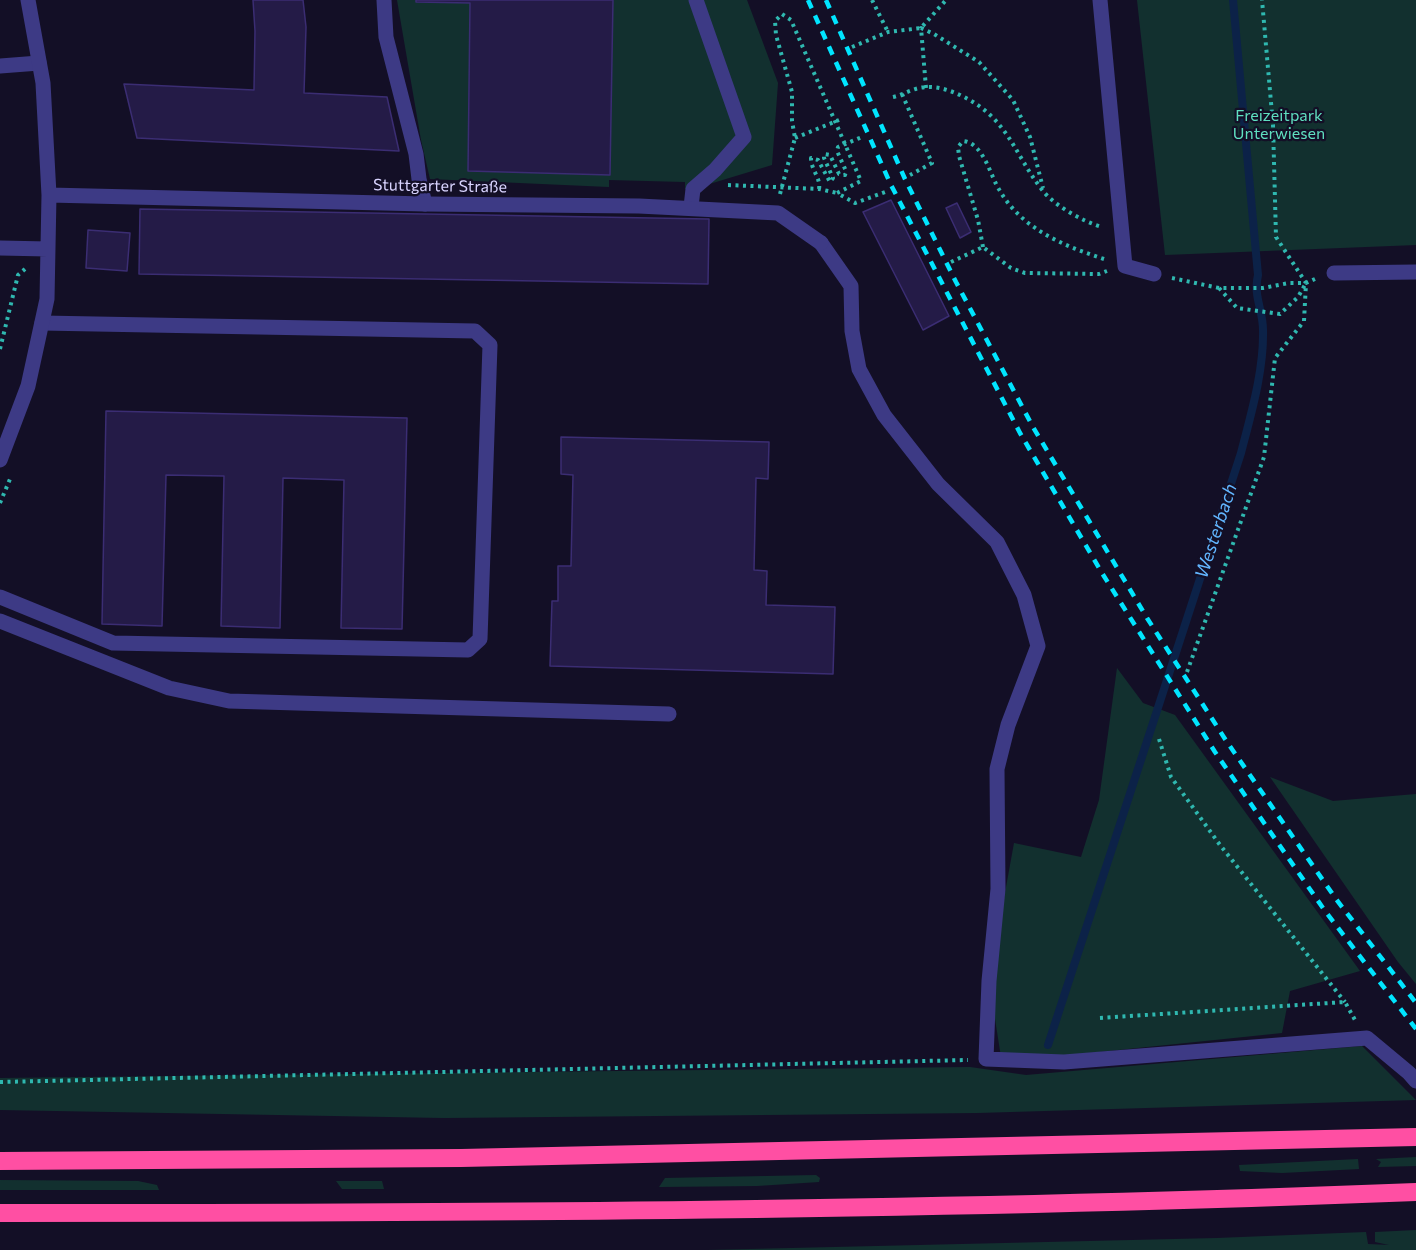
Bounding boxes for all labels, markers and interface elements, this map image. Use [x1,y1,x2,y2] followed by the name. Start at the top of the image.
[1233,106,1325,144] park label: Freizeitpark Unterwiesen
[373,175,507,197] street label: Stuttgarter Straße
[1191,481,1241,581] water label: Westerbach

